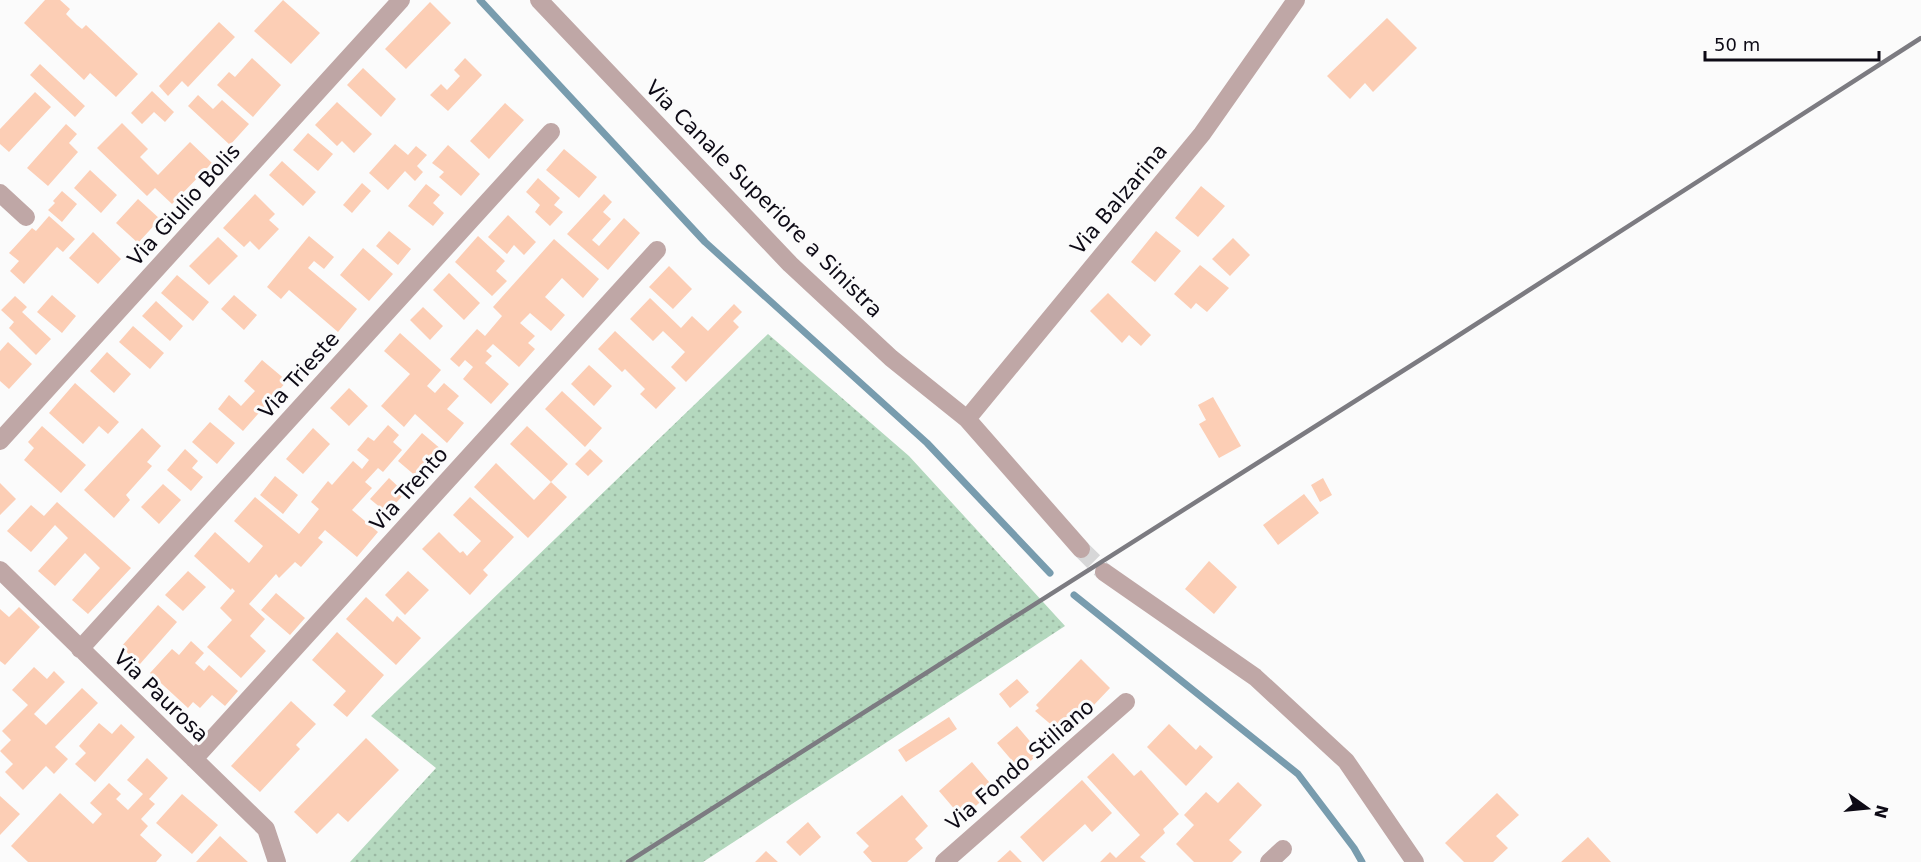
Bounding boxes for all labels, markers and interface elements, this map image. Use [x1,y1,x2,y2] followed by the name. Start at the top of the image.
[1705,24,1879,62] scale bar
[1714,34,1760,55] text: 50 m
[641,76,887,322] street label: Via Canale Superiore a Sinistra
[123,139,245,271] street label: Via Giulio Bolis
[1066,139,1172,259] street label: Via Balzarina
[254,327,344,423] street label: Via Trieste
[365,442,453,536] street label: Via Trento
[109,645,213,747] street label: Via Paurosa
[941,694,1099,836] street label: Via Fondo Stiliano
[1837,778,1897,838] north arrow
[1870,803,1892,821] text: N

